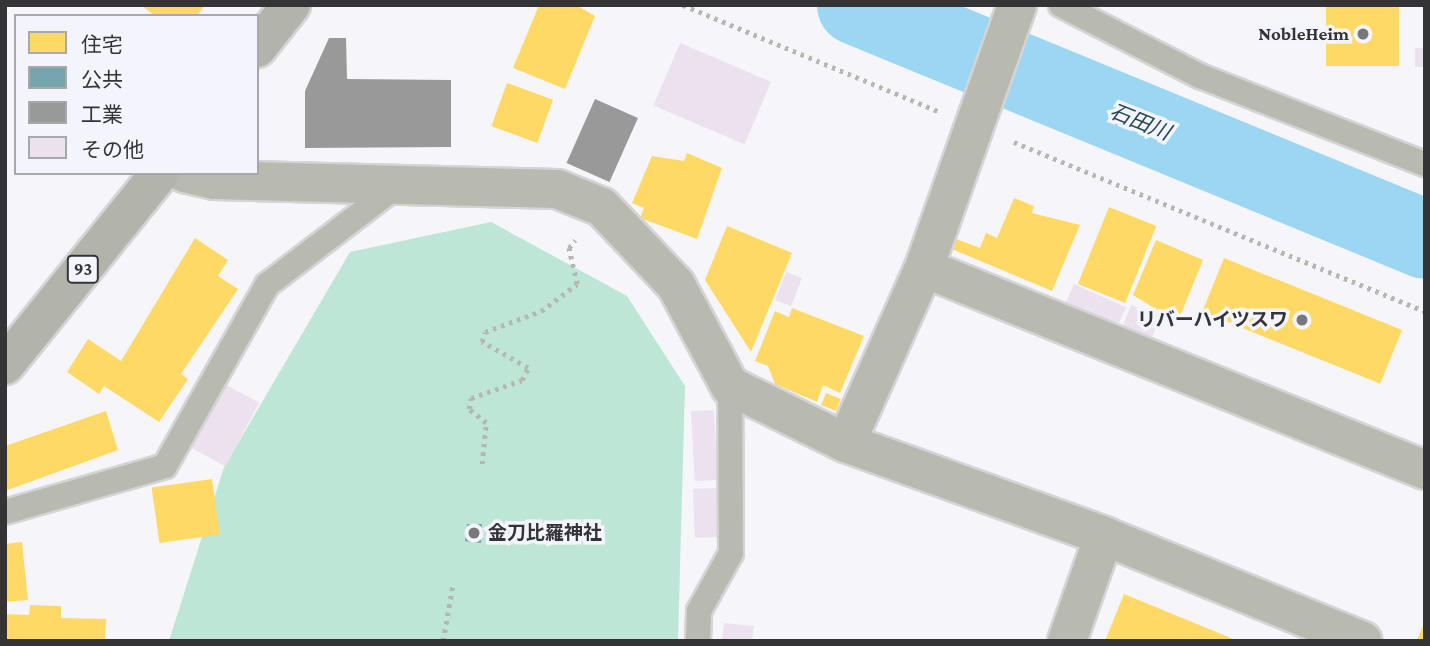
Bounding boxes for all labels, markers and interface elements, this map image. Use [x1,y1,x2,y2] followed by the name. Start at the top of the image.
[14,14,259,175] legend
[1258,23,1349,45] place label: NobleHeim
[1355,26,1371,42] marker: NobleHeim
[81,33,123,57] text: 住宅
[81,68,123,92] text: 公共
[1106,99,1174,145] water label: 石田川
[81,103,123,127] text: 工業
[81,138,144,162] text: その他
[66,255,100,284] road number: 93
[1136,309,1288,331] place label: リバーハイツスワ
[1294,312,1310,328] marker: リバーハイツスワ
[488,522,602,544] place label: 金刀比羅神社
[466,525,482,541] marker: 金刀比羅神社

